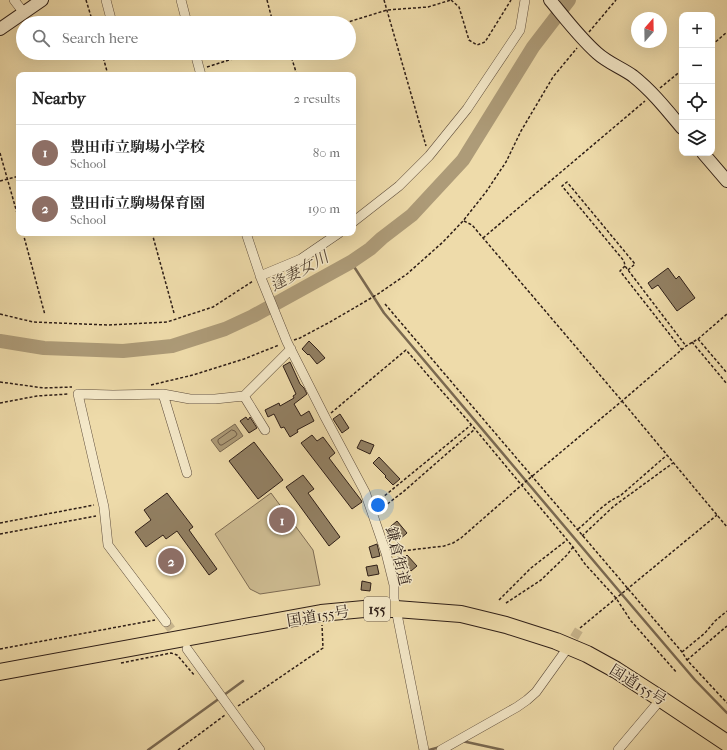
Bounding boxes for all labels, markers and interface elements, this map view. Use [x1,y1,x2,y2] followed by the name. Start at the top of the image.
[631,12,667,48] north arrow
[679,12,715,156] map controls
[679,12,715,48] button: +
[16,16,356,60] search box
[30,27,52,49] icon: search
[62,29,138,47] text: Search here
[679,48,715,84] button: −
[679,84,715,120] button: locate
[32,88,86,108] text: Nearby
[294,91,340,106] text: 2 results
[679,120,715,156] button: layers
[70,138,205,156] text: 豊田市立駒場小学校
[43,145,47,160] text: 1
[313,145,340,160] text: 80 m
[70,156,106,171] text: School
[70,194,205,212] text: 豊田市立駒場保育園
[42,201,48,216] text: 2
[308,201,340,216] text: 190 m
[70,212,106,227] text: School
[266,246,333,295] water label: 逢妻女川
[368,495,388,515] your location
[269,505,295,535] pin: 1
[382,525,414,587] street label: 鎌倉街道
[158,546,184,576] pin: 2
[364,597,390,621] road number: 155
[285,602,351,630] street label: 国道155号
[606,661,670,709] street label: 国道155号

